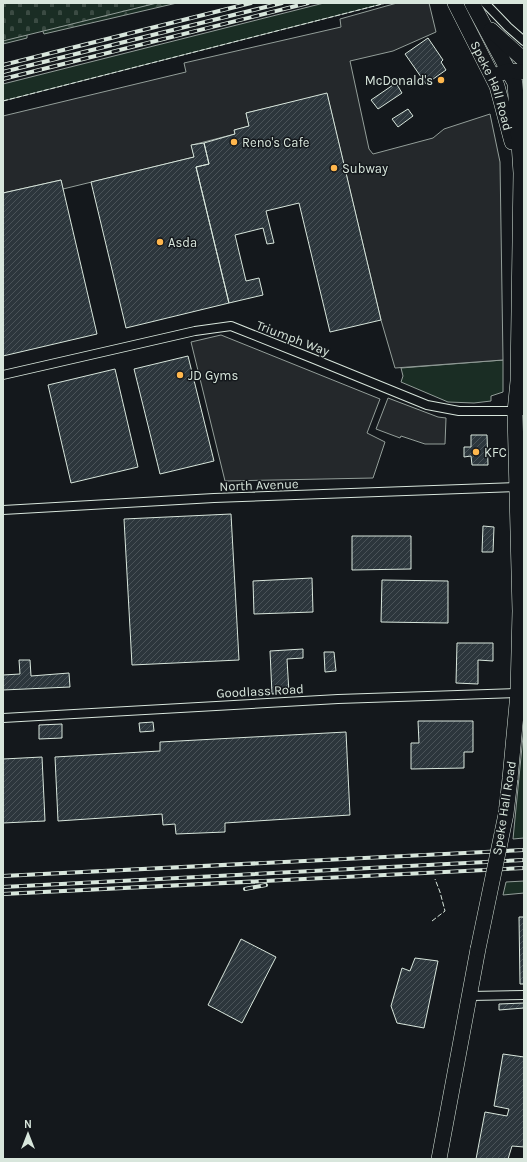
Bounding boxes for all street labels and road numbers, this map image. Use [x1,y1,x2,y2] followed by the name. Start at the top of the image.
[468,38,516,132] street label: Speke Hall Road
[254,317,332,359] street label: Triumph Way
[219,476,299,494] street label: North Avenue
[216,681,304,701] street label: Goodlass Road
[489,760,519,856] street label: Speke Hall Road

